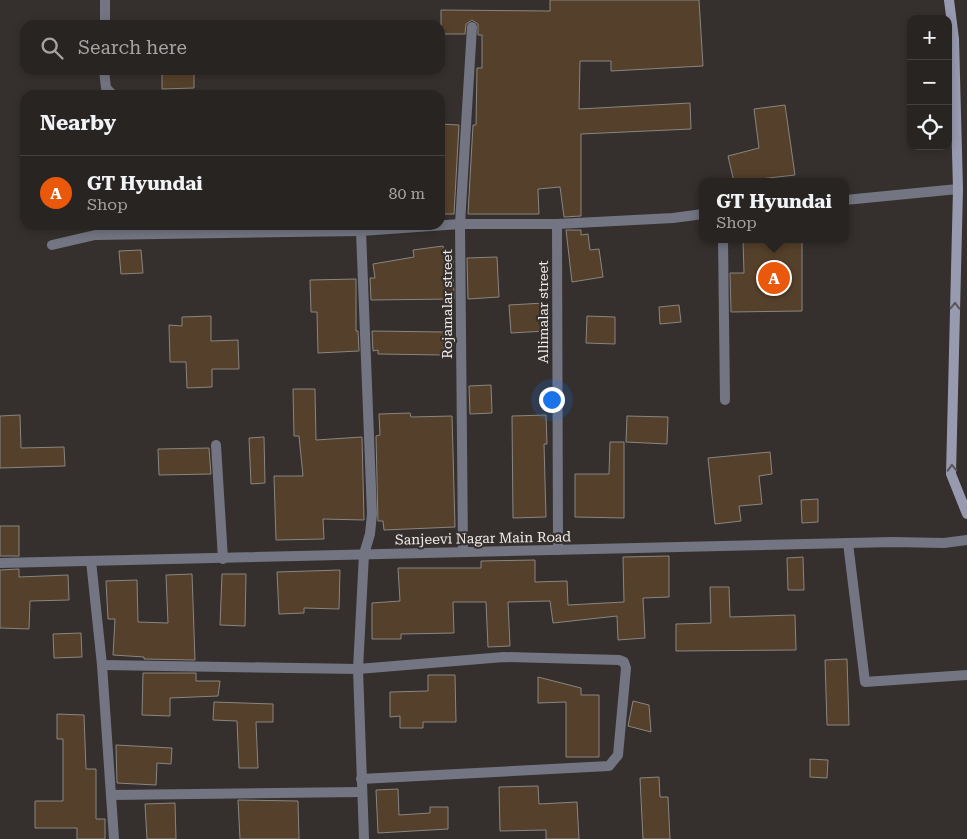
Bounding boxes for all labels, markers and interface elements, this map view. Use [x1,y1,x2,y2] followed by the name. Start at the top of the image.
[907,15,952,150] map controls
[907,15,952,60] button: +
[20,20,445,75] search box
[38,34,66,62] icon: search
[78,36,187,59] text: Search here
[907,60,952,105] button: −
[907,105,952,150] button: locate
[40,111,116,135] text: Nearby
[87,172,203,195] text: GT Hyundai
[699,178,849,243] popup
[50,184,62,203] text: A
[388,184,425,203] text: 80 m
[716,190,832,213] text: GT Hyundai
[87,195,128,214] text: Shop
[716,213,757,232] text: Shop
[439,249,455,359] street label: Rojamalar street
[758,259,790,297] pin: A
[535,261,551,363] street label: Allimalar street
[950,302,960,310] one-way arrow
[539,387,565,413] your location
[946,464,957,472] one-way arrow
[395,528,571,548] street label: Sanjeevi Nagar Main Road

